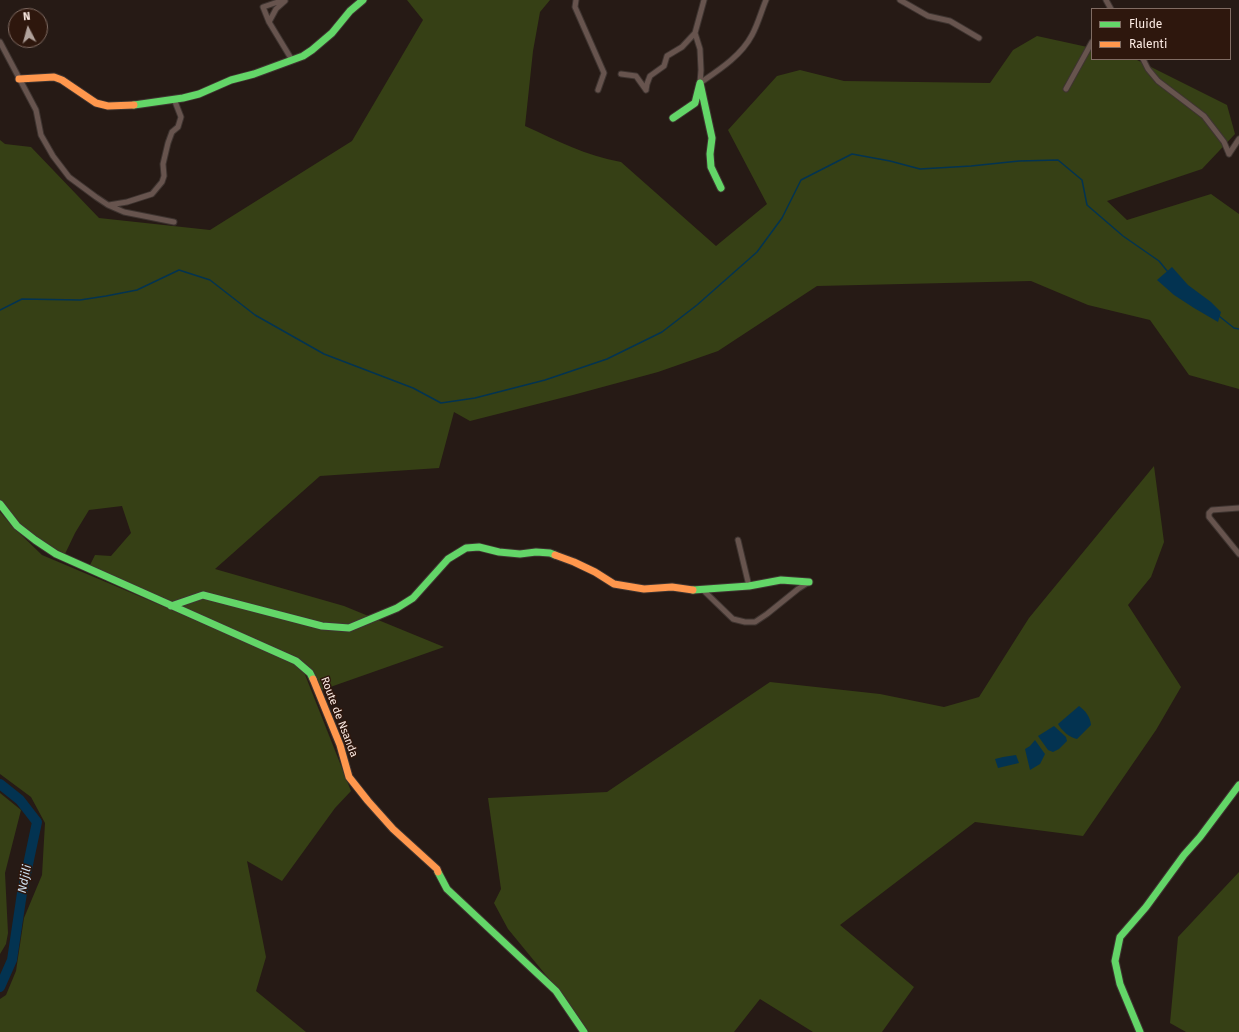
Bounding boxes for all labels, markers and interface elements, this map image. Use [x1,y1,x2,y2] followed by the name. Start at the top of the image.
[8,8,48,48] north arrow
[1091,8,1231,60] legend
[22,10,31,23] text: N
[1129,17,1162,31] text: Fluide
[1129,37,1167,51] text: Ralenti
[318,675,360,759] street label: Route de Nsanda
[15,864,35,894] water label: Ndjili

